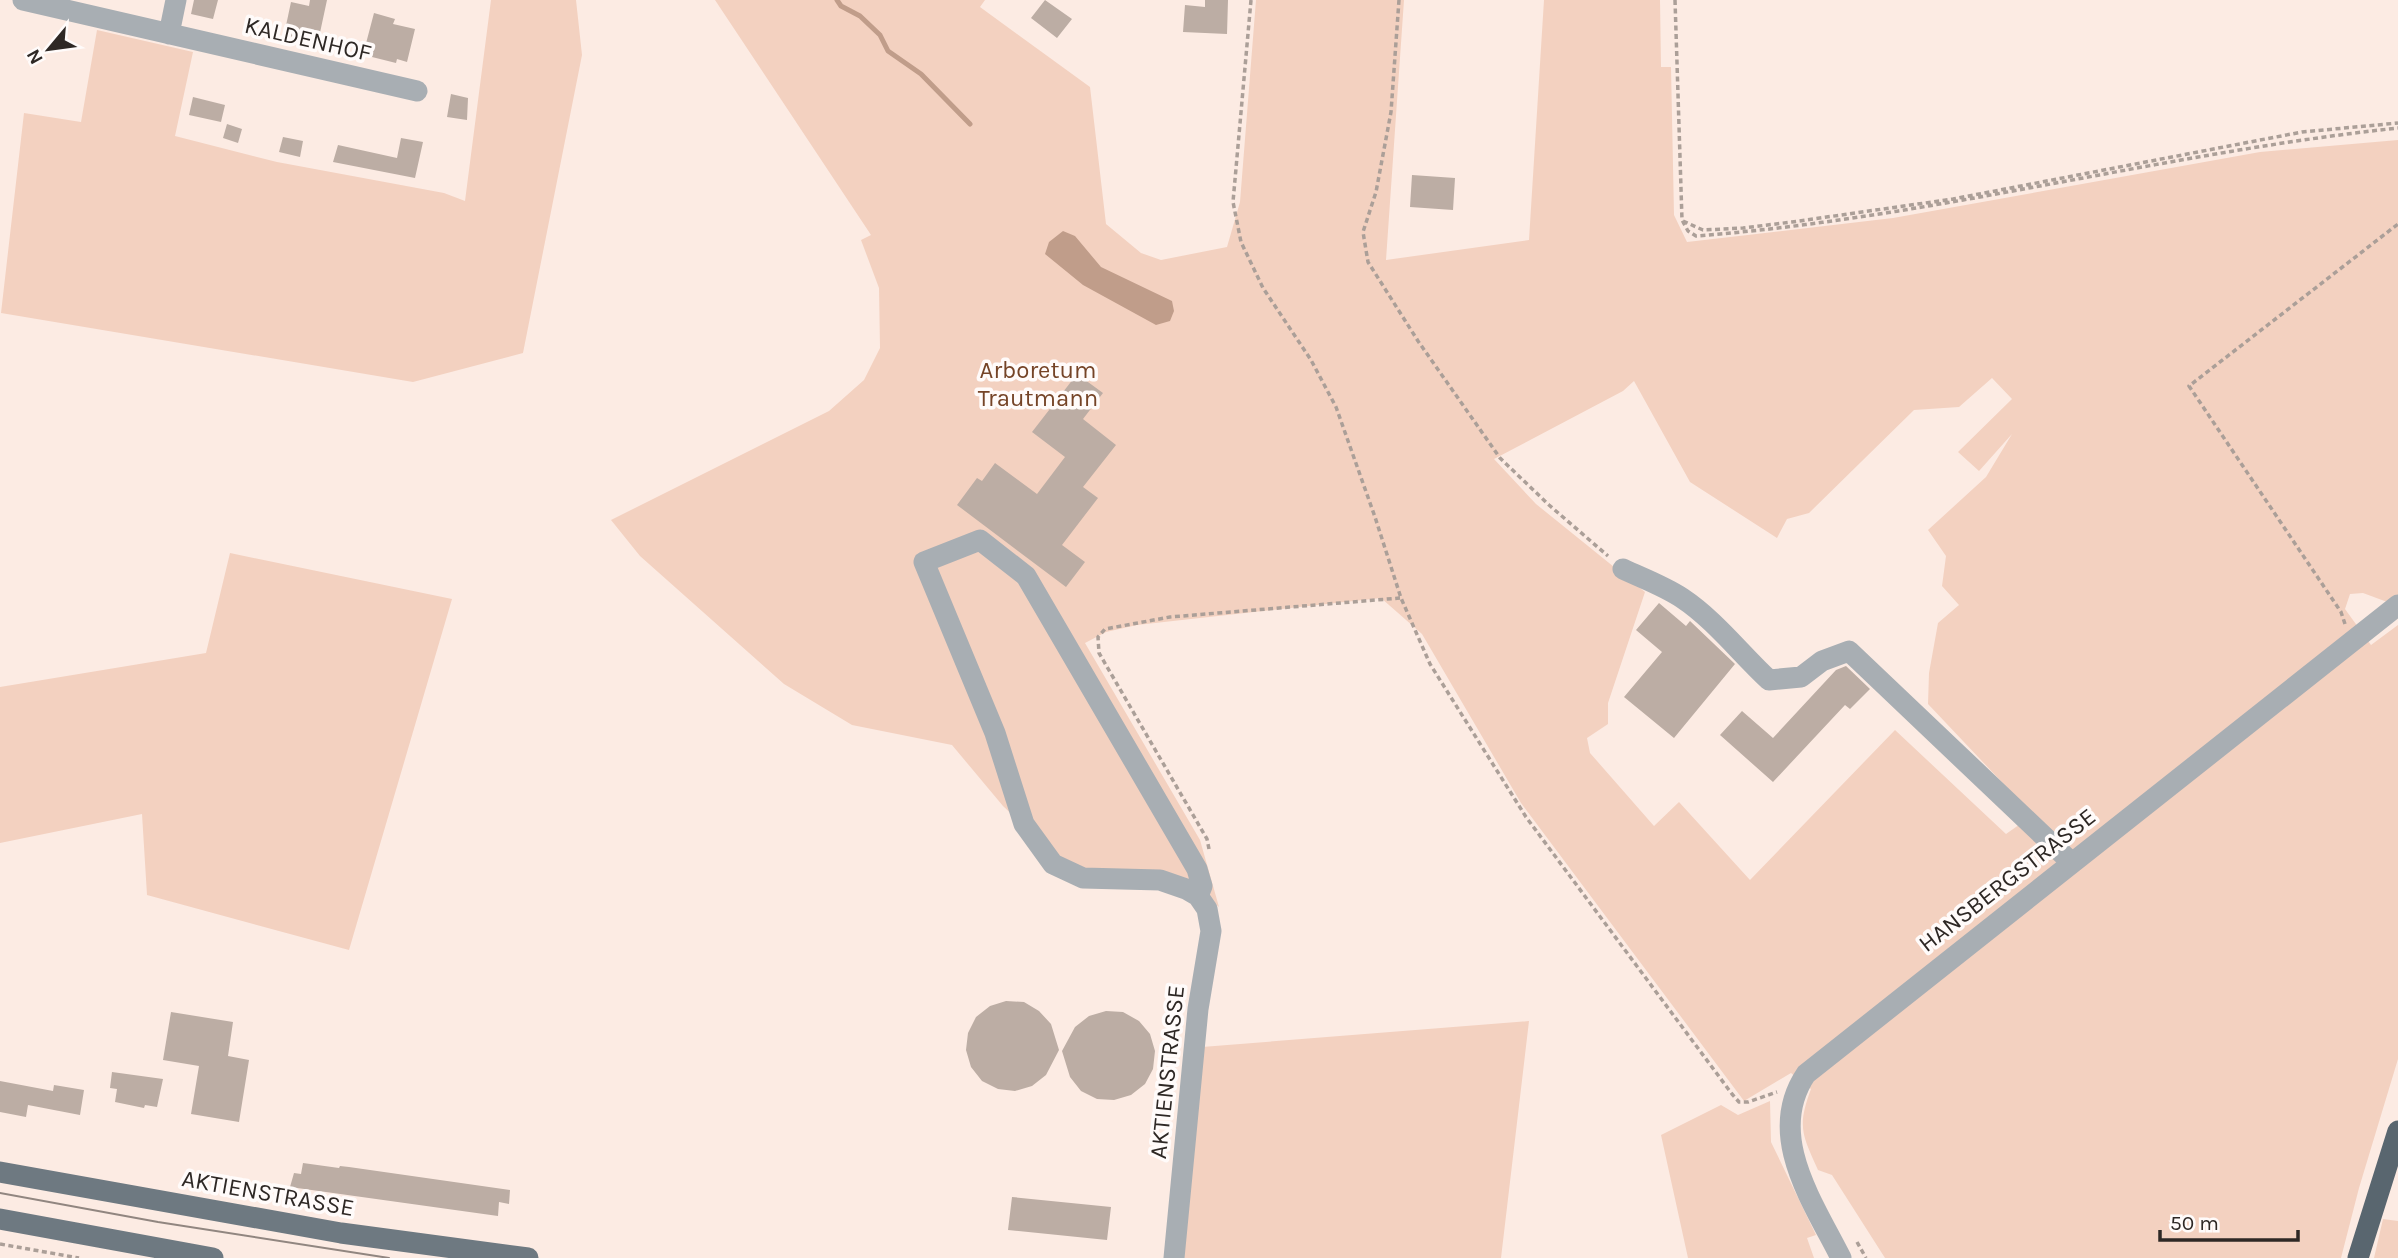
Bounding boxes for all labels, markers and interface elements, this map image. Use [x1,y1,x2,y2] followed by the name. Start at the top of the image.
[242,11,374,67] street label: KALDENHOF
[14,14,84,84] north arrow
[22,45,48,68] text: N
[978,356,1098,412] park label: Arboretum Trautmann
[1913,802,2101,958] street label: HANSBERGSTRASSE
[1144,984,1190,1160] street label: AKTIENSTRASSE
[180,1164,356,1222] street label: AKTIENSTRASSE
[2160,1198,2298,1242] scale bar
[2170,1211,2219,1235] text: 50 m

